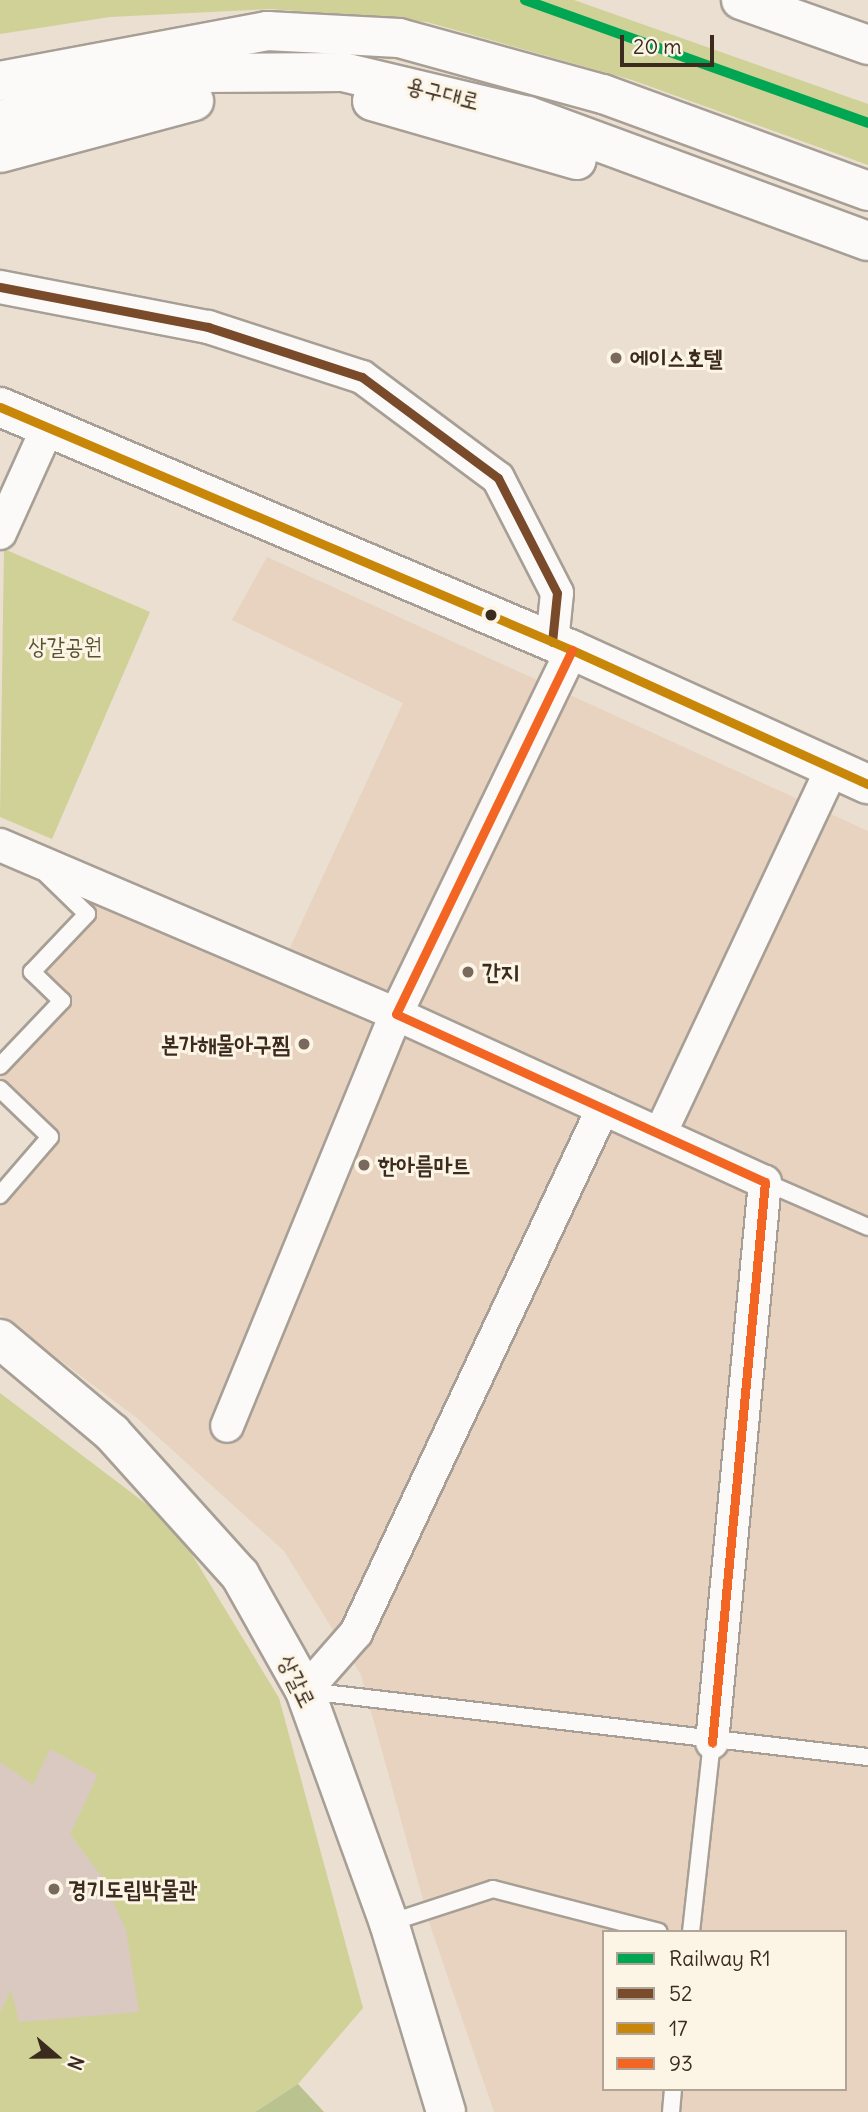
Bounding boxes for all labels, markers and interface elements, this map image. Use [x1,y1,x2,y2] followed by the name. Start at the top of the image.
[623,21,718,65] scale bar
[633,33,682,60] text: 20 m
[404,71,482,115] street label: 용구대로
[630,344,723,372] place label: 에이스호텔
[608,350,624,366] marker: 에이스호텔
[484,608,498,622] unlabelled marker
[28,632,102,660] park label: 상갈공원
[482,958,519,986] place label: 간지
[460,964,476,980] marker: 간지
[160,1030,290,1058] place label: 본가해물아구찜
[296,1036,312,1052] marker: 본가해물아구찜
[378,1151,471,1179] place label: 한아름마트
[356,1157,372,1173] marker: 한아름마트
[272,1650,322,1712] street label: 상갈로
[68,1875,198,1903] place label: 경기도립박물관
[46,1881,62,1897] marker: 경기도립박물관
[602,1930,847,2091] legend
[669,1945,771,1972] text: Railway R1
[669,1980,693,2007] text: 52
[669,2015,688,2042] text: 17
[21,2021,91,2091] north arrow
[669,2050,693,2077] text: 93
[62,2053,89,2073] text: N

